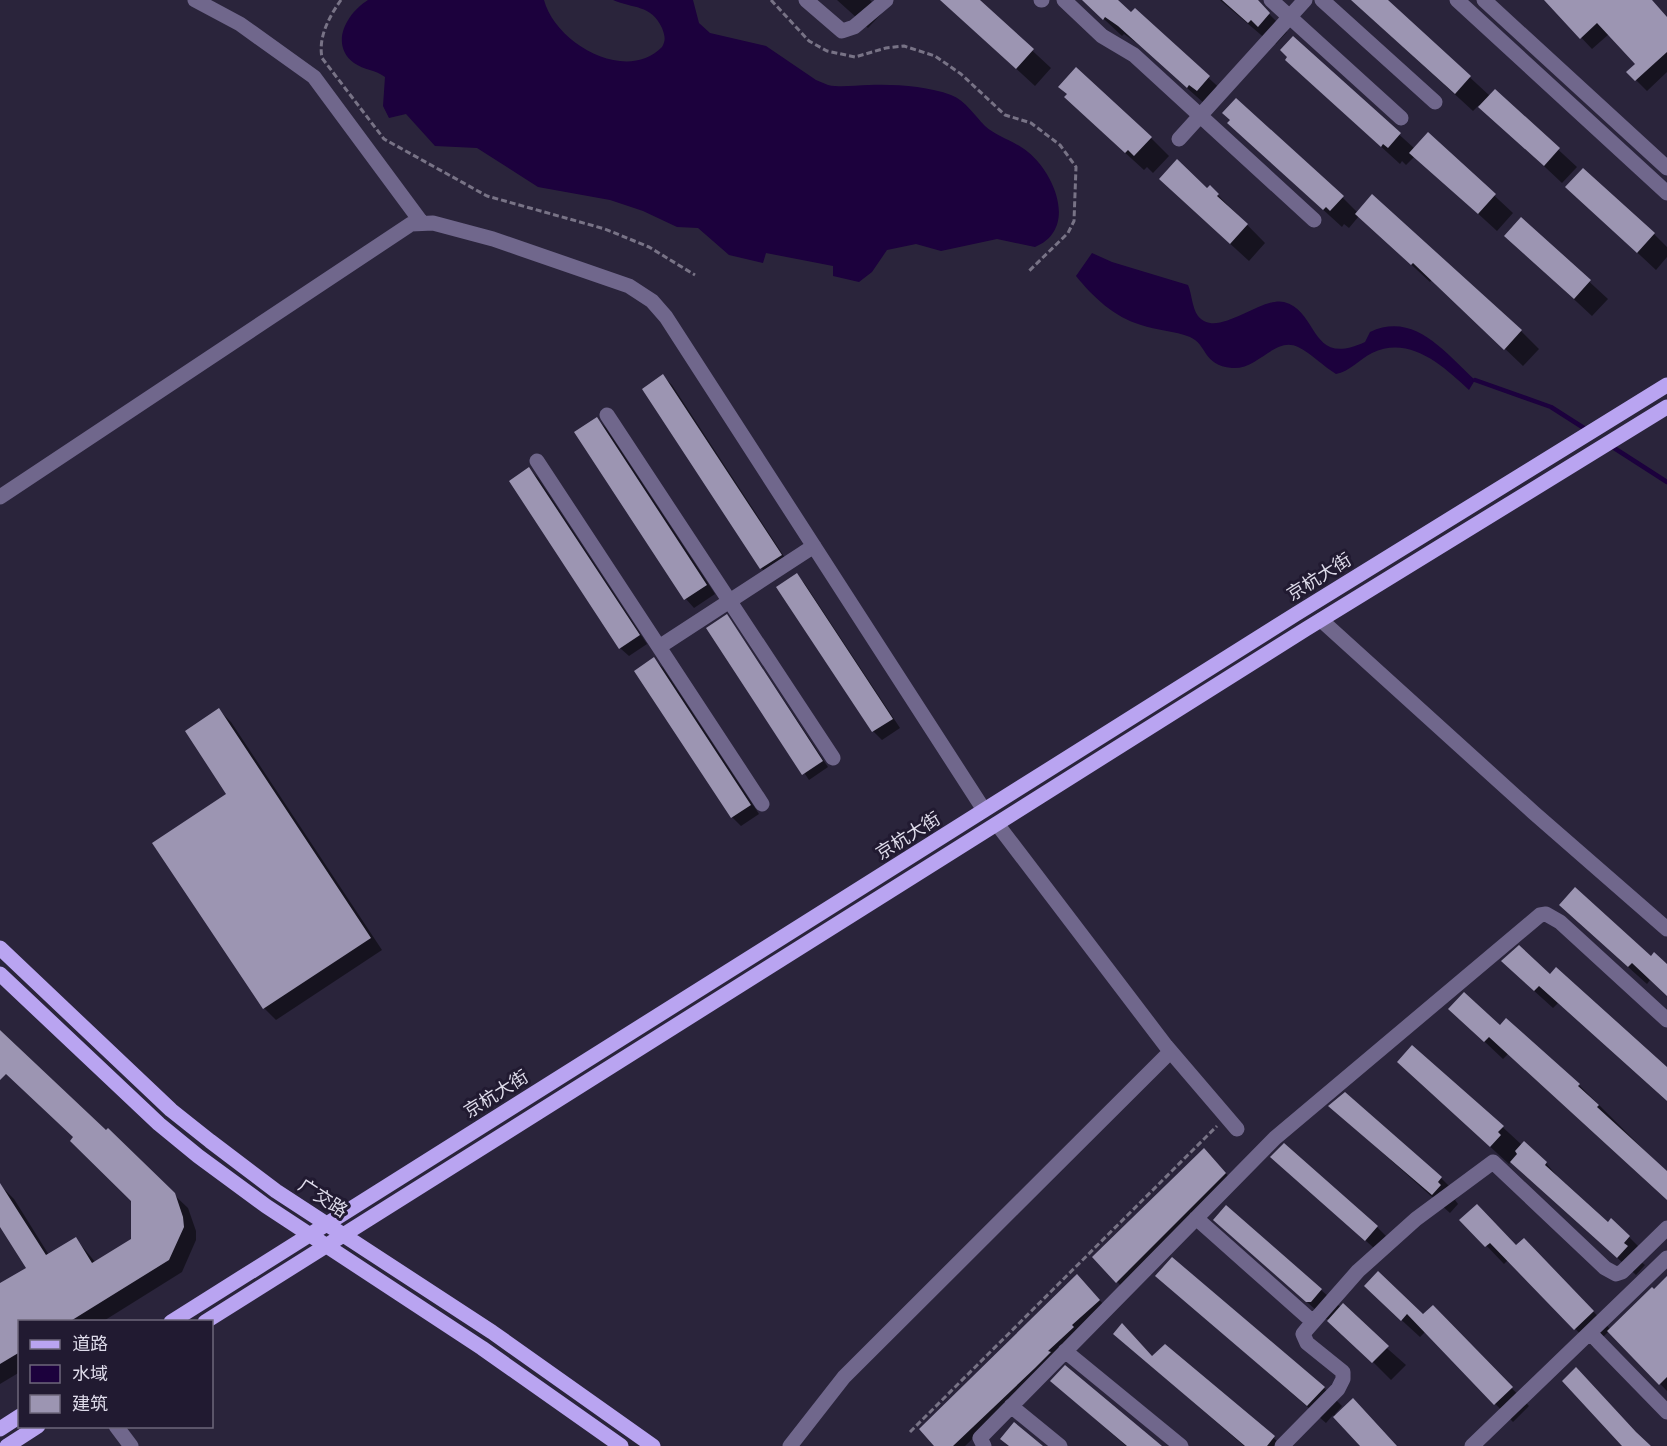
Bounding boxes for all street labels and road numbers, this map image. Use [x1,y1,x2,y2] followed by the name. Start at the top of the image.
[1283,549,1355,605] street label: 京杭大街
[872,808,944,864] street label: 京杭大街
[460,1066,532,1122] street label: 京杭大街
[294,1174,352,1222] street label: 广交路

